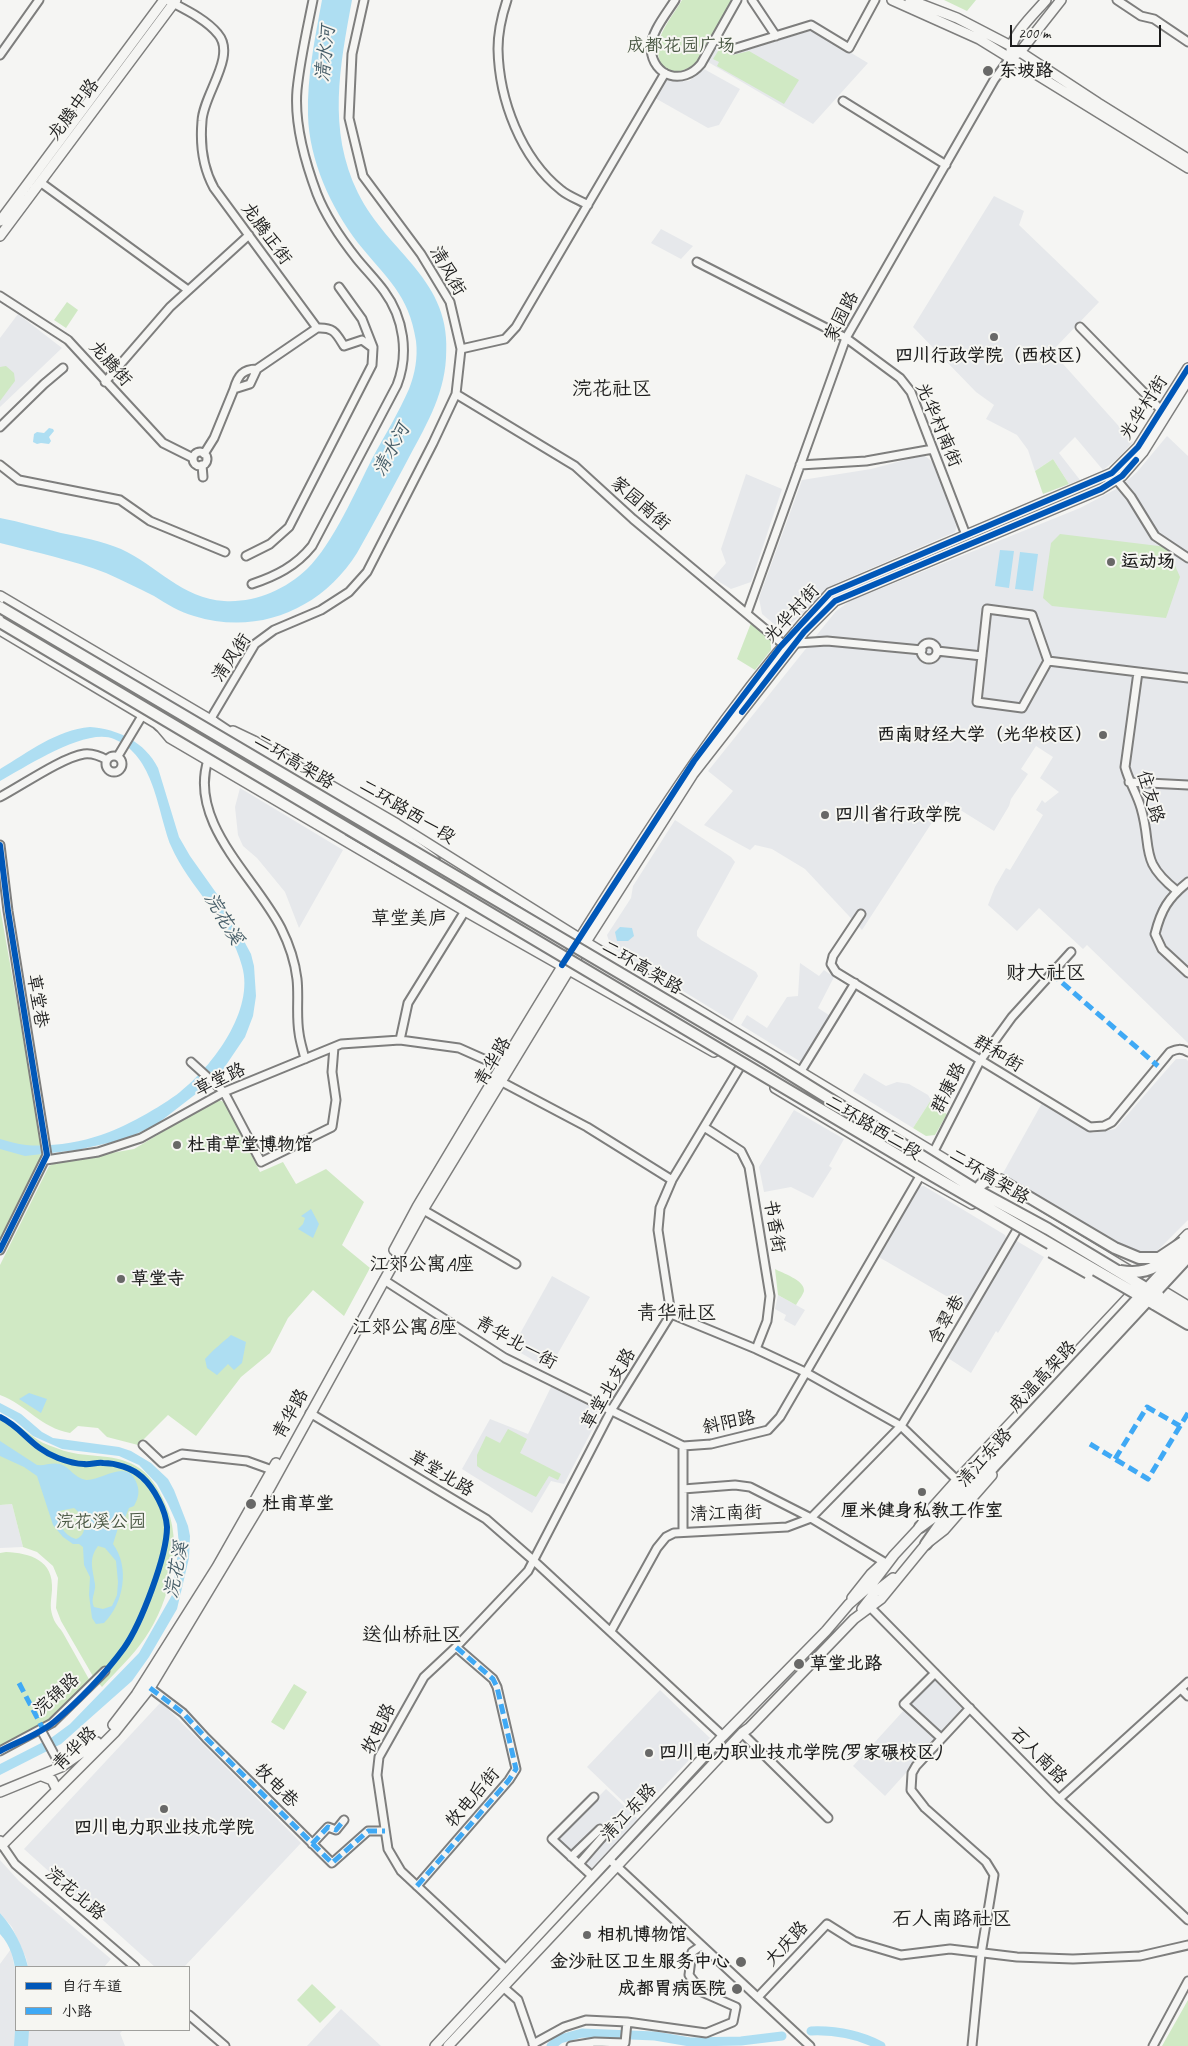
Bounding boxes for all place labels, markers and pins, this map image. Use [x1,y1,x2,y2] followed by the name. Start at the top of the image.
[999,60,1053,82] place label: 东坡路
[981,64,995,78] marker: 东坡路
[988,331,1000,343] marker: 四川行政学院（西校区）
[895,345,1093,367] place label: 四川行政学院（西校区）
[1121,551,1175,573] place label: 运动场
[1105,556,1117,568] marker: 运动场
[877,724,1093,746] place label: 西南财经大学（光华校区）
[1097,729,1109,741] marker: 西南财经大学（光华校区）
[835,804,961,826] place label: 四川省行政学院
[819,809,831,821] marker: 四川省行政学院
[187,1134,313,1156] place label: 杜甫草堂博物馆
[171,1139,183,1151] marker: 杜甫草堂博物馆
[131,1268,185,1290] place label: 草堂寺
[115,1273,127,1285] marker: 草堂寺
[916,1486,928,1498] marker: 厘米健身私教工作室
[262,1493,334,1515] place label: 杜甫草堂
[244,1497,258,1511] marker: 杜甫草堂
[841,1500,1003,1522] place label: 厘米健身私教工作室
[810,1653,882,1675] place label: 草堂北路
[792,1657,806,1671] marker: 草堂北路
[659,1742,941,1764] place label: 四川电力职业技术学院(罗家碾校区)
[643,1747,655,1759] marker: 四川电力职业技术学院(罗家碾校区)
[158,1803,170,1815] marker: 四川电力职业技术学院
[74,1817,254,1839] place label: 四川电力职业技术学院
[597,1924,687,1946] place label: 相机博物馆
[581,1929,593,1941] marker: 相机博物馆
[550,1951,730,1973] place label: 金沙社区卫生服务中心
[734,1955,748,1969] marker: 金沙社区卫生服务中心
[618,1978,726,2000] place label: 成都胃病医院
[730,1982,744,1996] marker: 成都胃病医院

